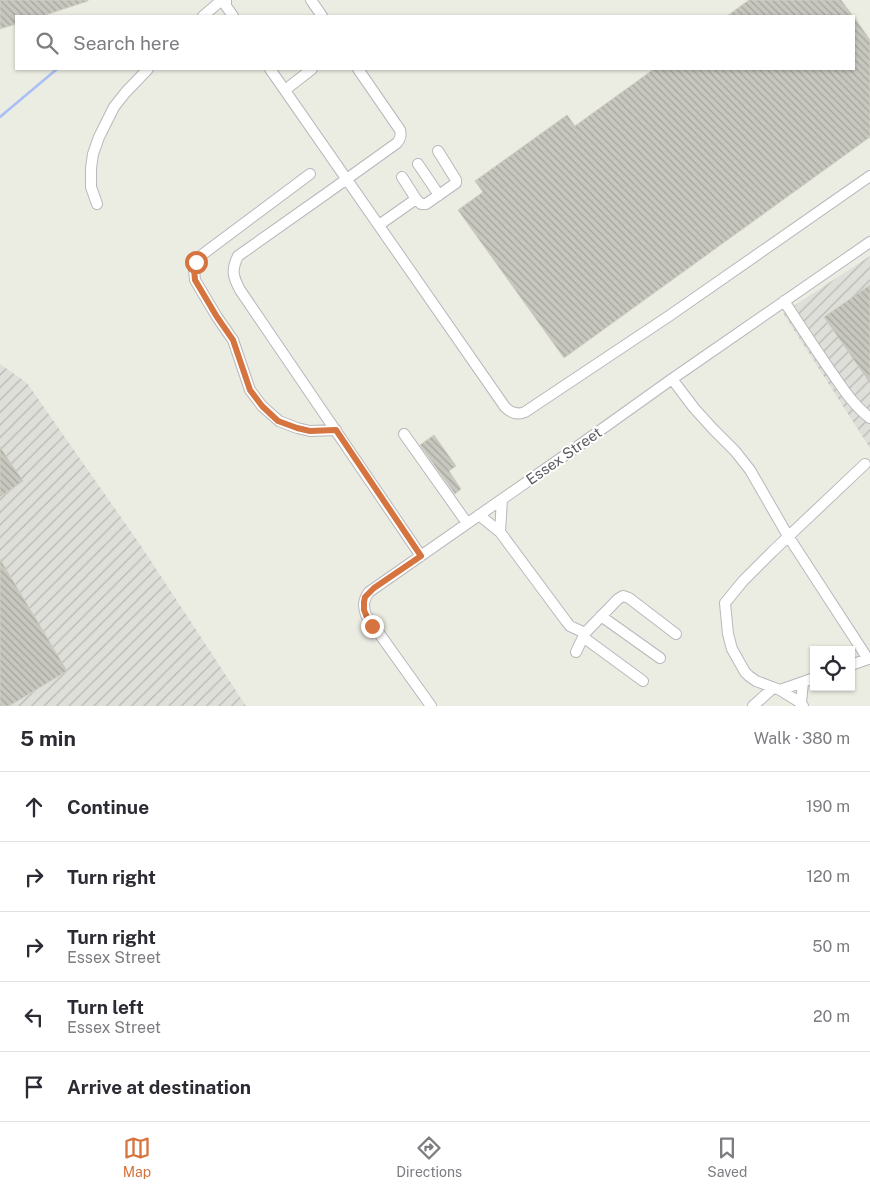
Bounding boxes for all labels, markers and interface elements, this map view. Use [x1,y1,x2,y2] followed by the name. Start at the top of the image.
[15,15,855,70] search box
[33,29,61,57] icon: search
[73,32,180,54] text: Search here
[185,251,208,274] route start
[523,423,605,488] street label: Essex Street
[361,615,384,638] route end
[810,646,855,691] map controls
[810,646,855,691] button: locate
[20,726,76,751] text: 5 min
[754,729,850,748] text: Walk · 380 m
[20,793,48,821] icon: ahead
[67,796,149,818] text: Continue
[806,797,850,816] text: 190 m
[20,863,48,891] icon: right
[67,866,156,888] text: Turn right
[806,867,850,886] text: 120 m
[67,926,156,948] text: Turn right
[20,933,48,961] icon: right
[812,937,850,956] text: 50 m
[67,948,161,967] text: Essex Street
[67,996,144,1018] text: Turn left
[20,1003,48,1031] icon: left
[813,1007,850,1026] text: 20 m
[67,1018,161,1037] text: Essex Street
[20,1073,48,1101] icon: arrive
[67,1076,251,1098] text: Arrive at destination
[123,1134,151,1180] tab: Map
[396,1134,462,1180] tab: Directions
[707,1134,747,1180] tab: Saved

